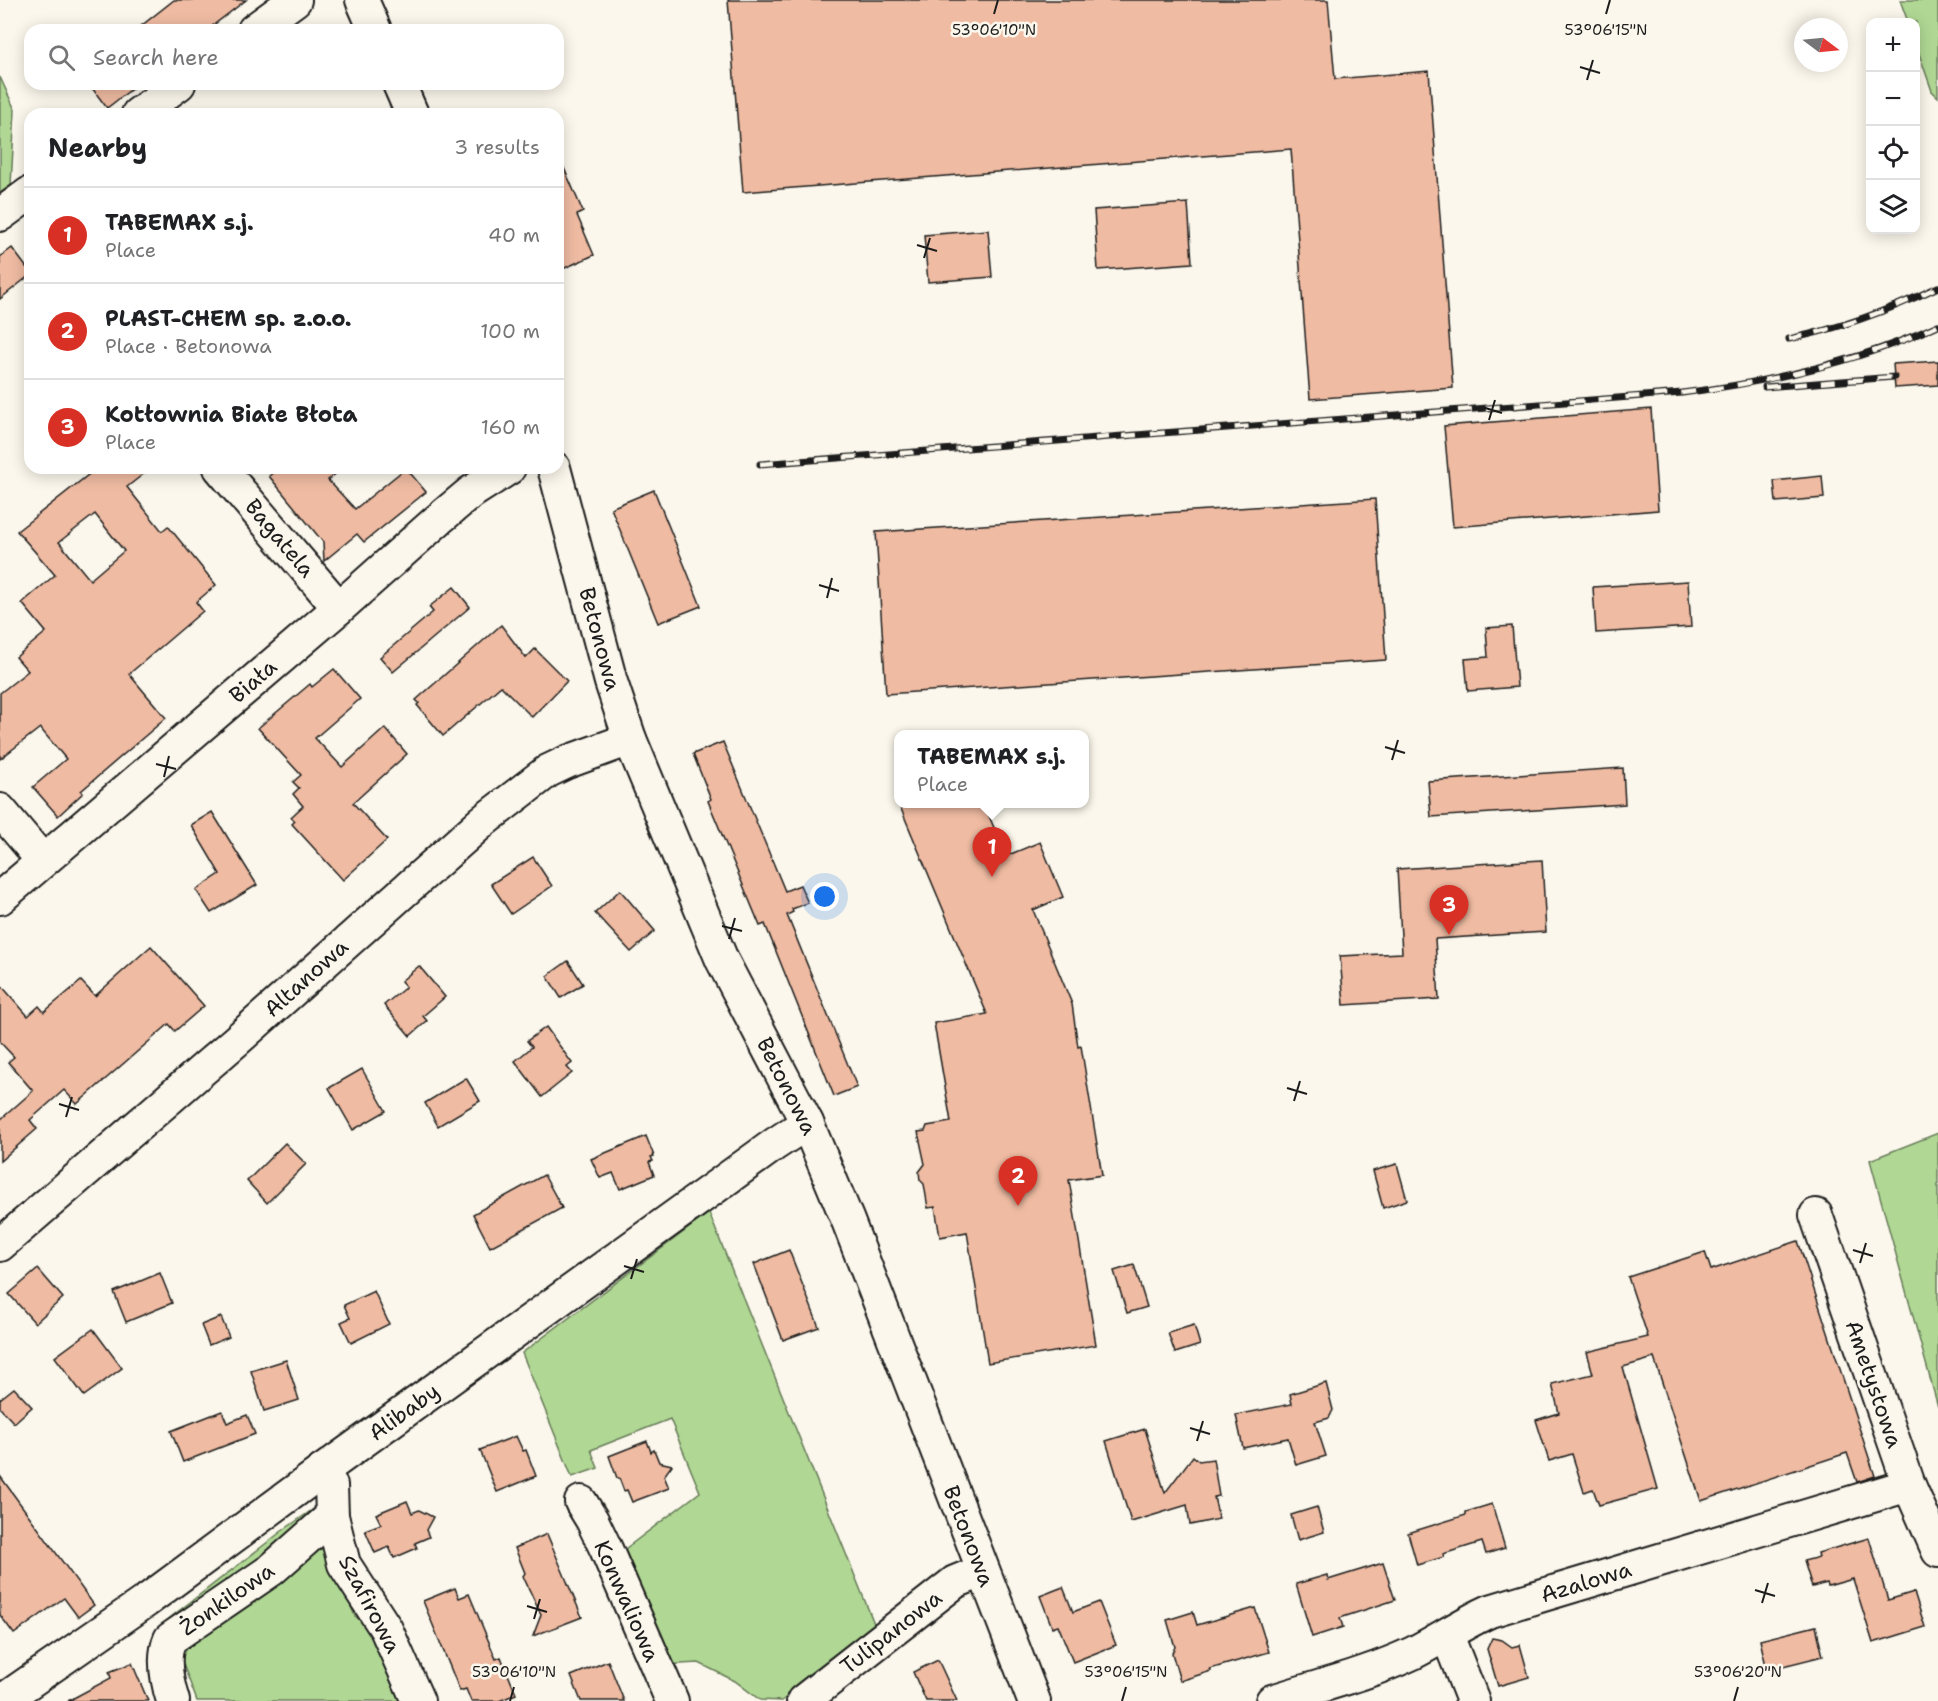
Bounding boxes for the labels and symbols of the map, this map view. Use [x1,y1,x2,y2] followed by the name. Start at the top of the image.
[1794,18,1848,72] north arrow
[952,20,1036,40] text: 53°06'10"N
[1565,20,1647,40] text: 53°06'15"N
[239,492,322,584] street label: Bagatela
[572,584,628,694] street label: Betonowa
[223,652,283,710] street label: Biała
[972,828,1012,877] pin: 1
[810,882,839,911] your location
[1430,886,1468,935] pin: 3
[258,932,355,1024] street label: Altanowa
[750,1032,824,1140] street label: Betonowa
[998,1156,1038,1206] pin: 2
[1839,1316,1910,1452] street label: Ametystowa
[363,1377,445,1447] street label: Alibaby
[936,1481,1002,1591] street label: Betonowa
[587,1536,667,1667] street label: Konwaliowa
[332,1550,408,1658] street label: Szafirowa
[1537,1554,1635,1610] street label: Azalowa
[174,1556,280,1642] street label: Żonkilowa
[834,1583,948,1681] street label: Tulipanowa
[472,1662,556,1682] text: 53°06'10"N
[1085,1662,1167,1682] text: 53°06'15"N
[1694,1662,1782,1682] text: 53°06'20"N

